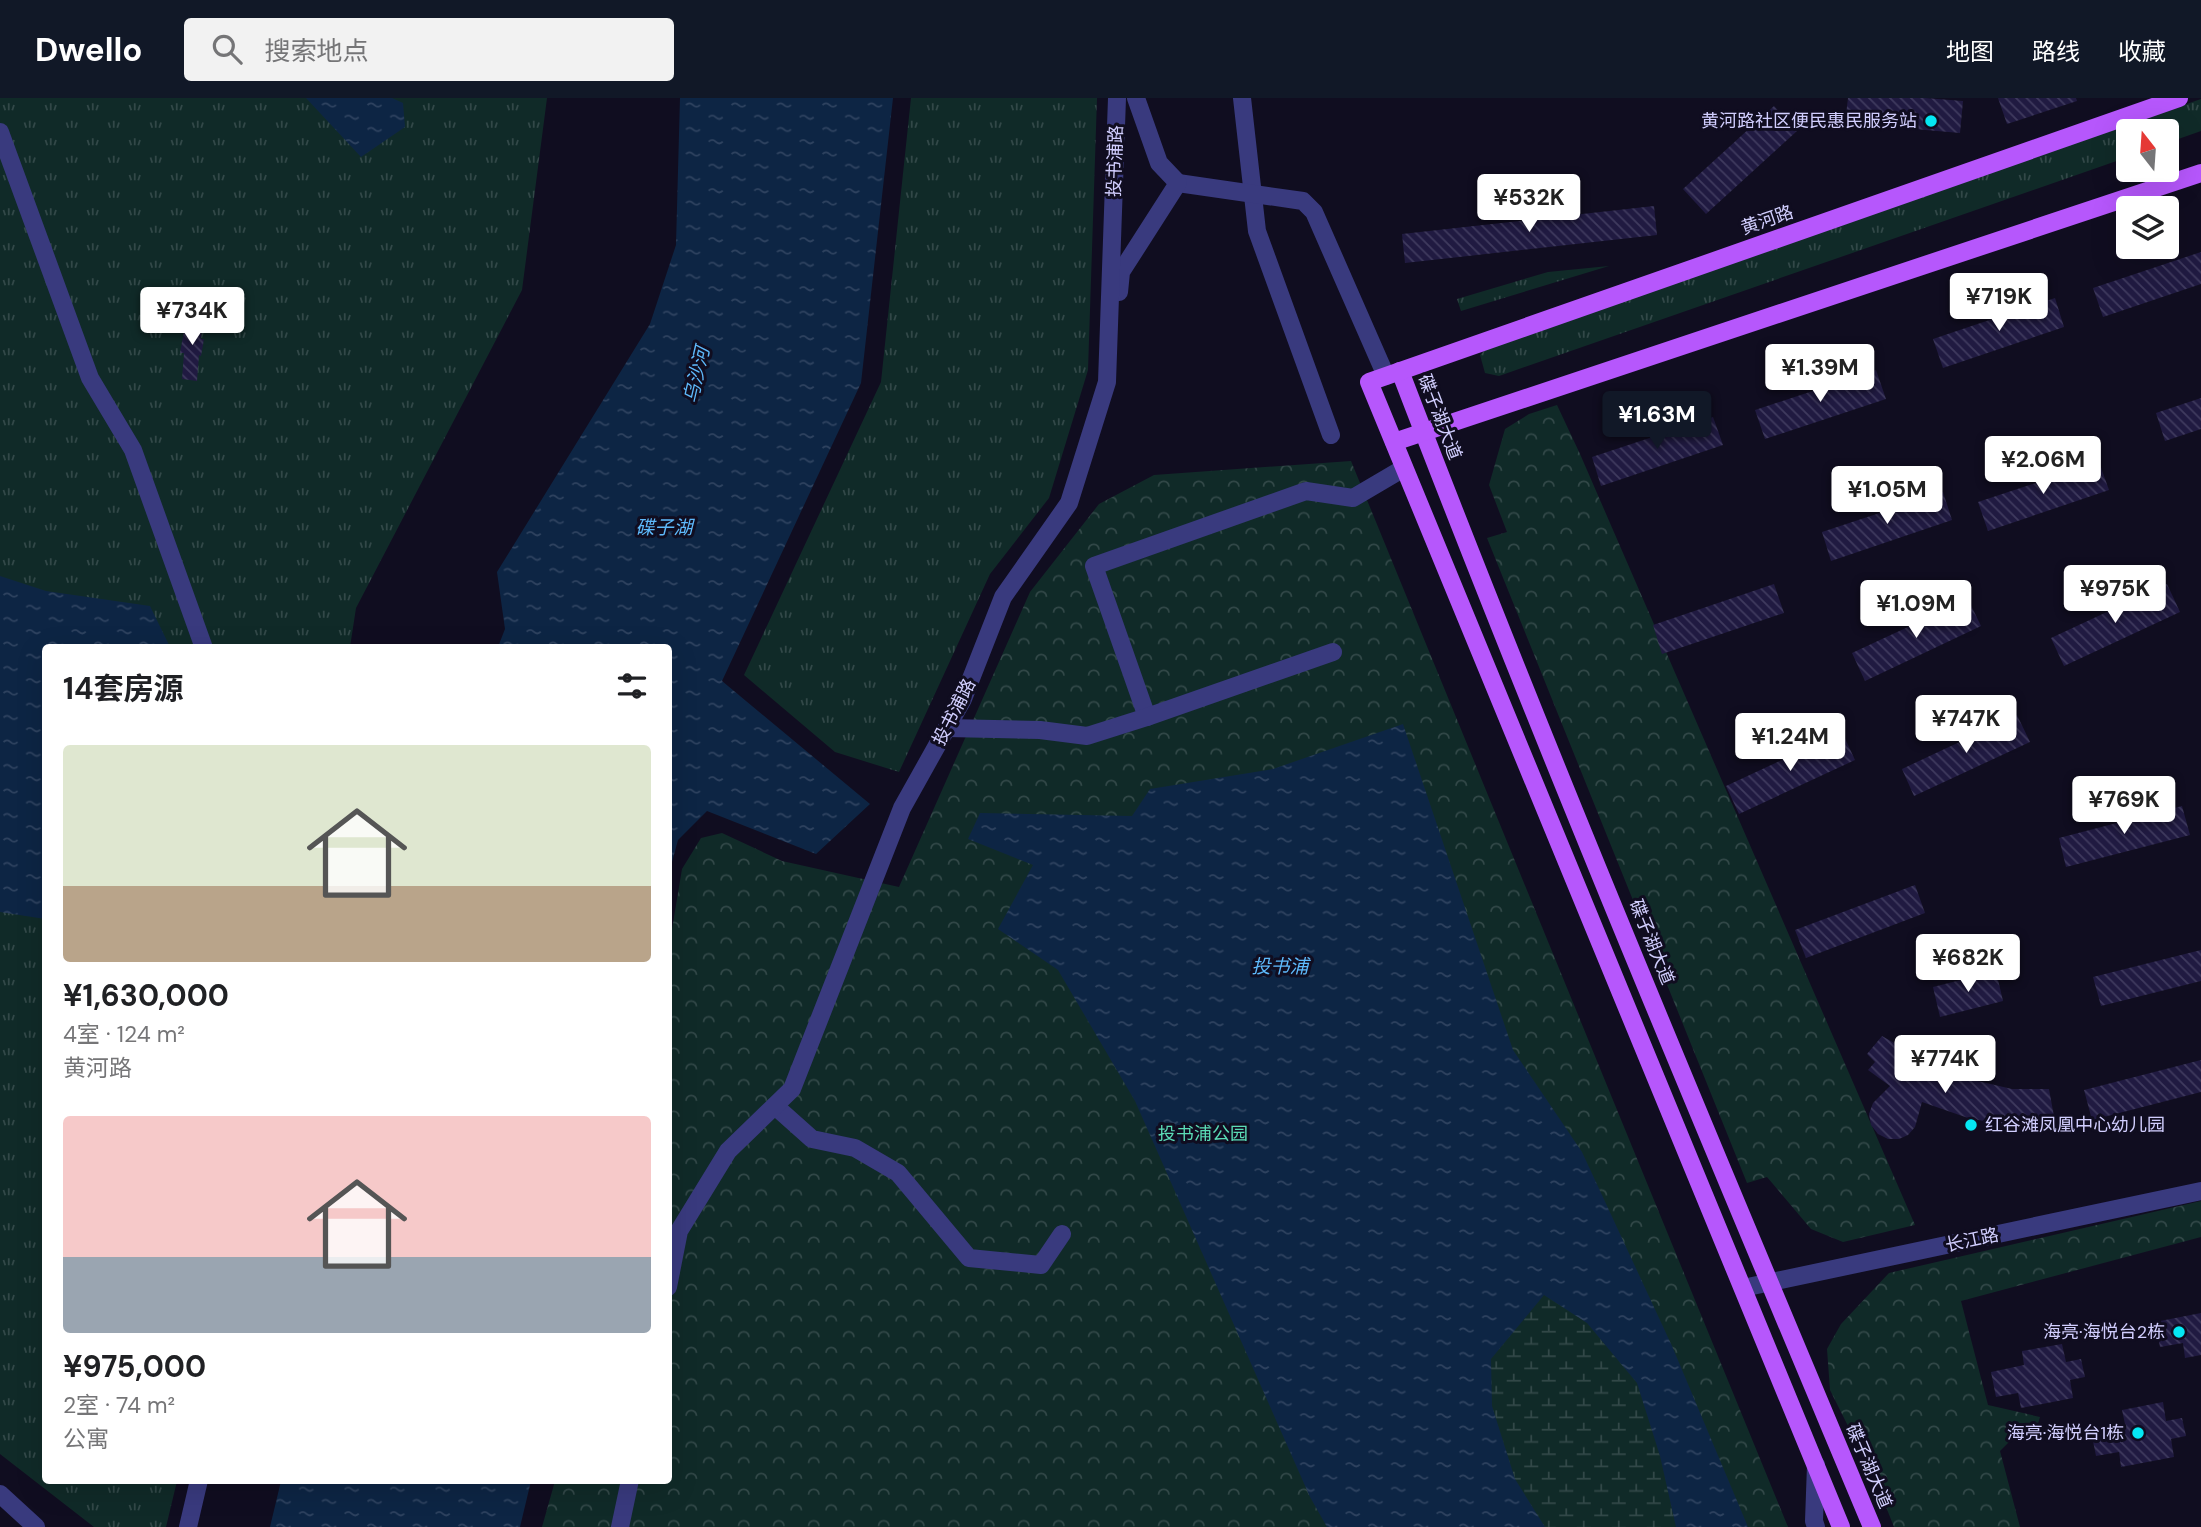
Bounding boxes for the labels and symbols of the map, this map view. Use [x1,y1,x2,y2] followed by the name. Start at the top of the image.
[1701,109,1917,133] place label: 黄河路社区便民惠民服务站
[1923,113,1939,129] marker: 黄河路社区便民惠民服务站
[2116,119,2179,182] north arrow
[1102,125,1128,197] street label: 投书浦路
[1480,174,1578,234] pin: ¥532K
[1738,200,1796,240] street label: 黄河路
[1950,274,2048,333] pin: ¥719K
[143,288,241,347] pin: ¥734K
[678,341,716,406] water label: 乌沙河
[1763,344,1877,404] pin: ¥1.39M
[1413,371,1467,463] street label: 碟子湖大道
[1600,392,1714,451] pin: ¥1.63M
[1986,436,2100,496] pin: ¥2.06M
[1830,466,1944,526] pin: ¥1.05M
[635,515,695,540] water label: 碟子湖
[2066,566,2164,625] pin: ¥975K
[1859,580,1973,640] pin: ¥1.09M
[927,674,981,750] street label: 投书浦路
[1917,696,2015,755] pin: ¥747K
[1733,714,1847,773] pin: ¥1.24M
[2075,776,2173,836] pin: ¥769K
[1624,896,1680,988] street label: 碟子湖大道
[1919,934,2017,994] pin: ¥682K
[1251,954,1311,979] water label: 投书浦
[1896,1035,1994,1095] pin: ¥774K
[1985,1113,2165,1137] place label: 红谷滩凤凰中心幼儿园
[1963,1117,1979,1133] marker: 红谷滩凤凰中心幼儿园
[1158,1122,1248,1146] park label: 投书浦公园
[1943,1223,2001,1257] street label: 长江路
[2043,1320,2165,1344] place label: 海亮·海悦台2栋
[2171,1324,2187,1340] marker: 海亮·海悦台2栋
[1840,1420,1898,1512] street label: 碟子湖大道
[2007,1421,2124,1445] place label: 海亮·海悦台1栋
[2130,1425,2146,1441] marker: 海亮·海悦台1栋

